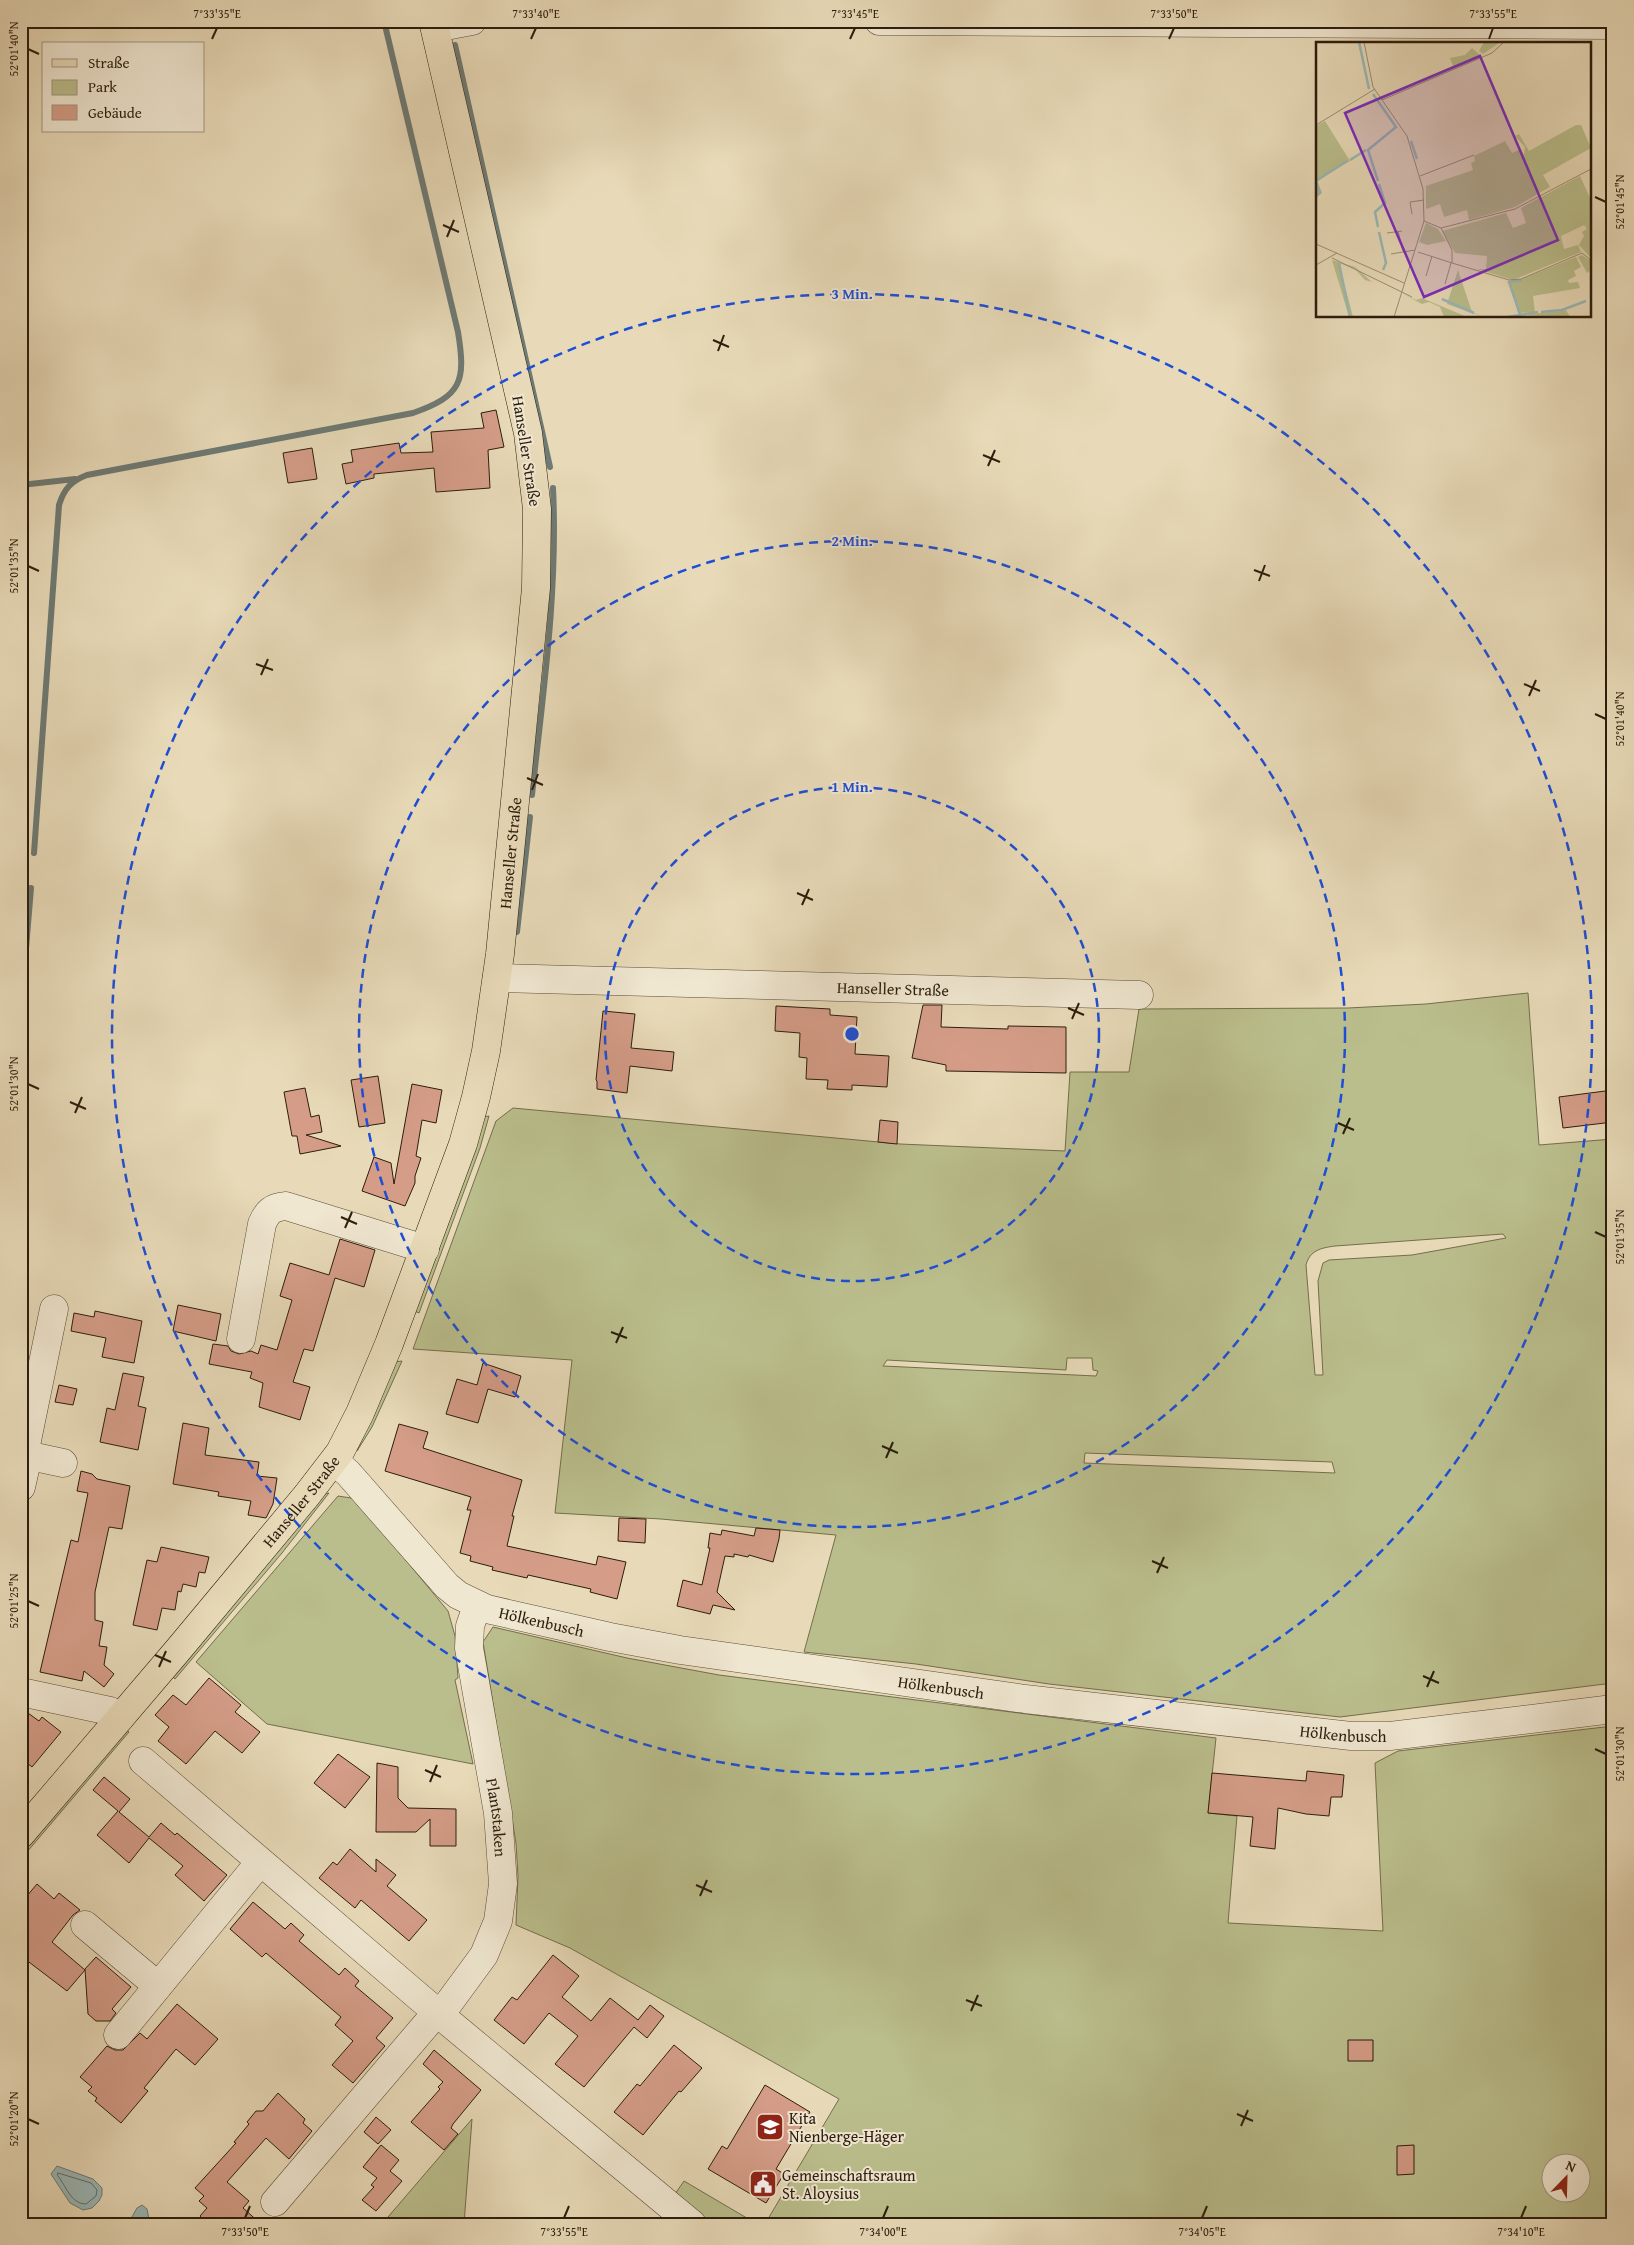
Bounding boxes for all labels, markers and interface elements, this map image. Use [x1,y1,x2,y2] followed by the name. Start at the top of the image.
[193,5,241,22] text: 7°33'35"E
[512,5,560,22] text: 7°33'40"E
[831,5,879,22] text: 7°33'45"E
[1150,5,1198,22] text: 7°33'50"E
[1469,5,1517,22] text: 7°33'55"E
[5,21,22,77] text: 52°01'40"N
[42,42,205,132] legend
[1316,42,1592,318] inset map
[88,52,130,73] text: Straße
[88,76,117,97] text: Park
[88,102,142,123] text: Gebäude
[1611,174,1628,230] text: 52°01'45"N
[831,283,873,304] text: 3 Min.
[506,394,548,508] street label: Hanseller Straße
[831,530,873,551] text: 2 Min.
[5,538,22,594] text: 52°01'35"N
[1611,691,1628,747] text: 52°01'40"N
[831,776,873,797] text: 1 Min.
[493,796,527,910] street label: Hanseller Straße
[837,975,949,1002] street label: Hanseller Straße
[843,1025,861,1043] centre of rings
[5,1056,22,1112] text: 52°01'30"N
[1611,1209,1628,1265] text: 52°01'35"N
[256,1450,345,1552] street label: Hanseller Straße
[5,1573,22,1629] text: 52°01'25"N
[497,1600,586,1643] street label: Hölkenbusch
[896,1669,986,1705] street label: Hölkenbusch
[1299,1718,1386,1748] street label: Hölkenbusch
[1611,1726,1628,1782] text: 52°01'30"N
[480,1776,513,1858] street label: Plantstaken
[5,2091,22,2147] text: 52°01'20"N
[789,2106,904,2148] place label: Kita Nienberge-Häger
[755,2112,785,2142] school or university icon: Kita Nienberge-Häger
[1542,2152,1592,2202] north arrow
[1563,2155,1580,2177] text: N
[782,2163,916,2205] place label: Gemeinschaftsraum St. Aloysius
[748,2169,778,2199] public building icon: Gemeinschaftsraum St. Aloysius
[221,2223,269,2240] text: 7°33'50"E
[540,2223,588,2240] text: 7°33'55"E
[859,2223,907,2240] text: 7°34'00"E
[1178,2223,1226,2240] text: 7°34'05"E
[1497,2223,1545,2240] text: 7°34'10"E

